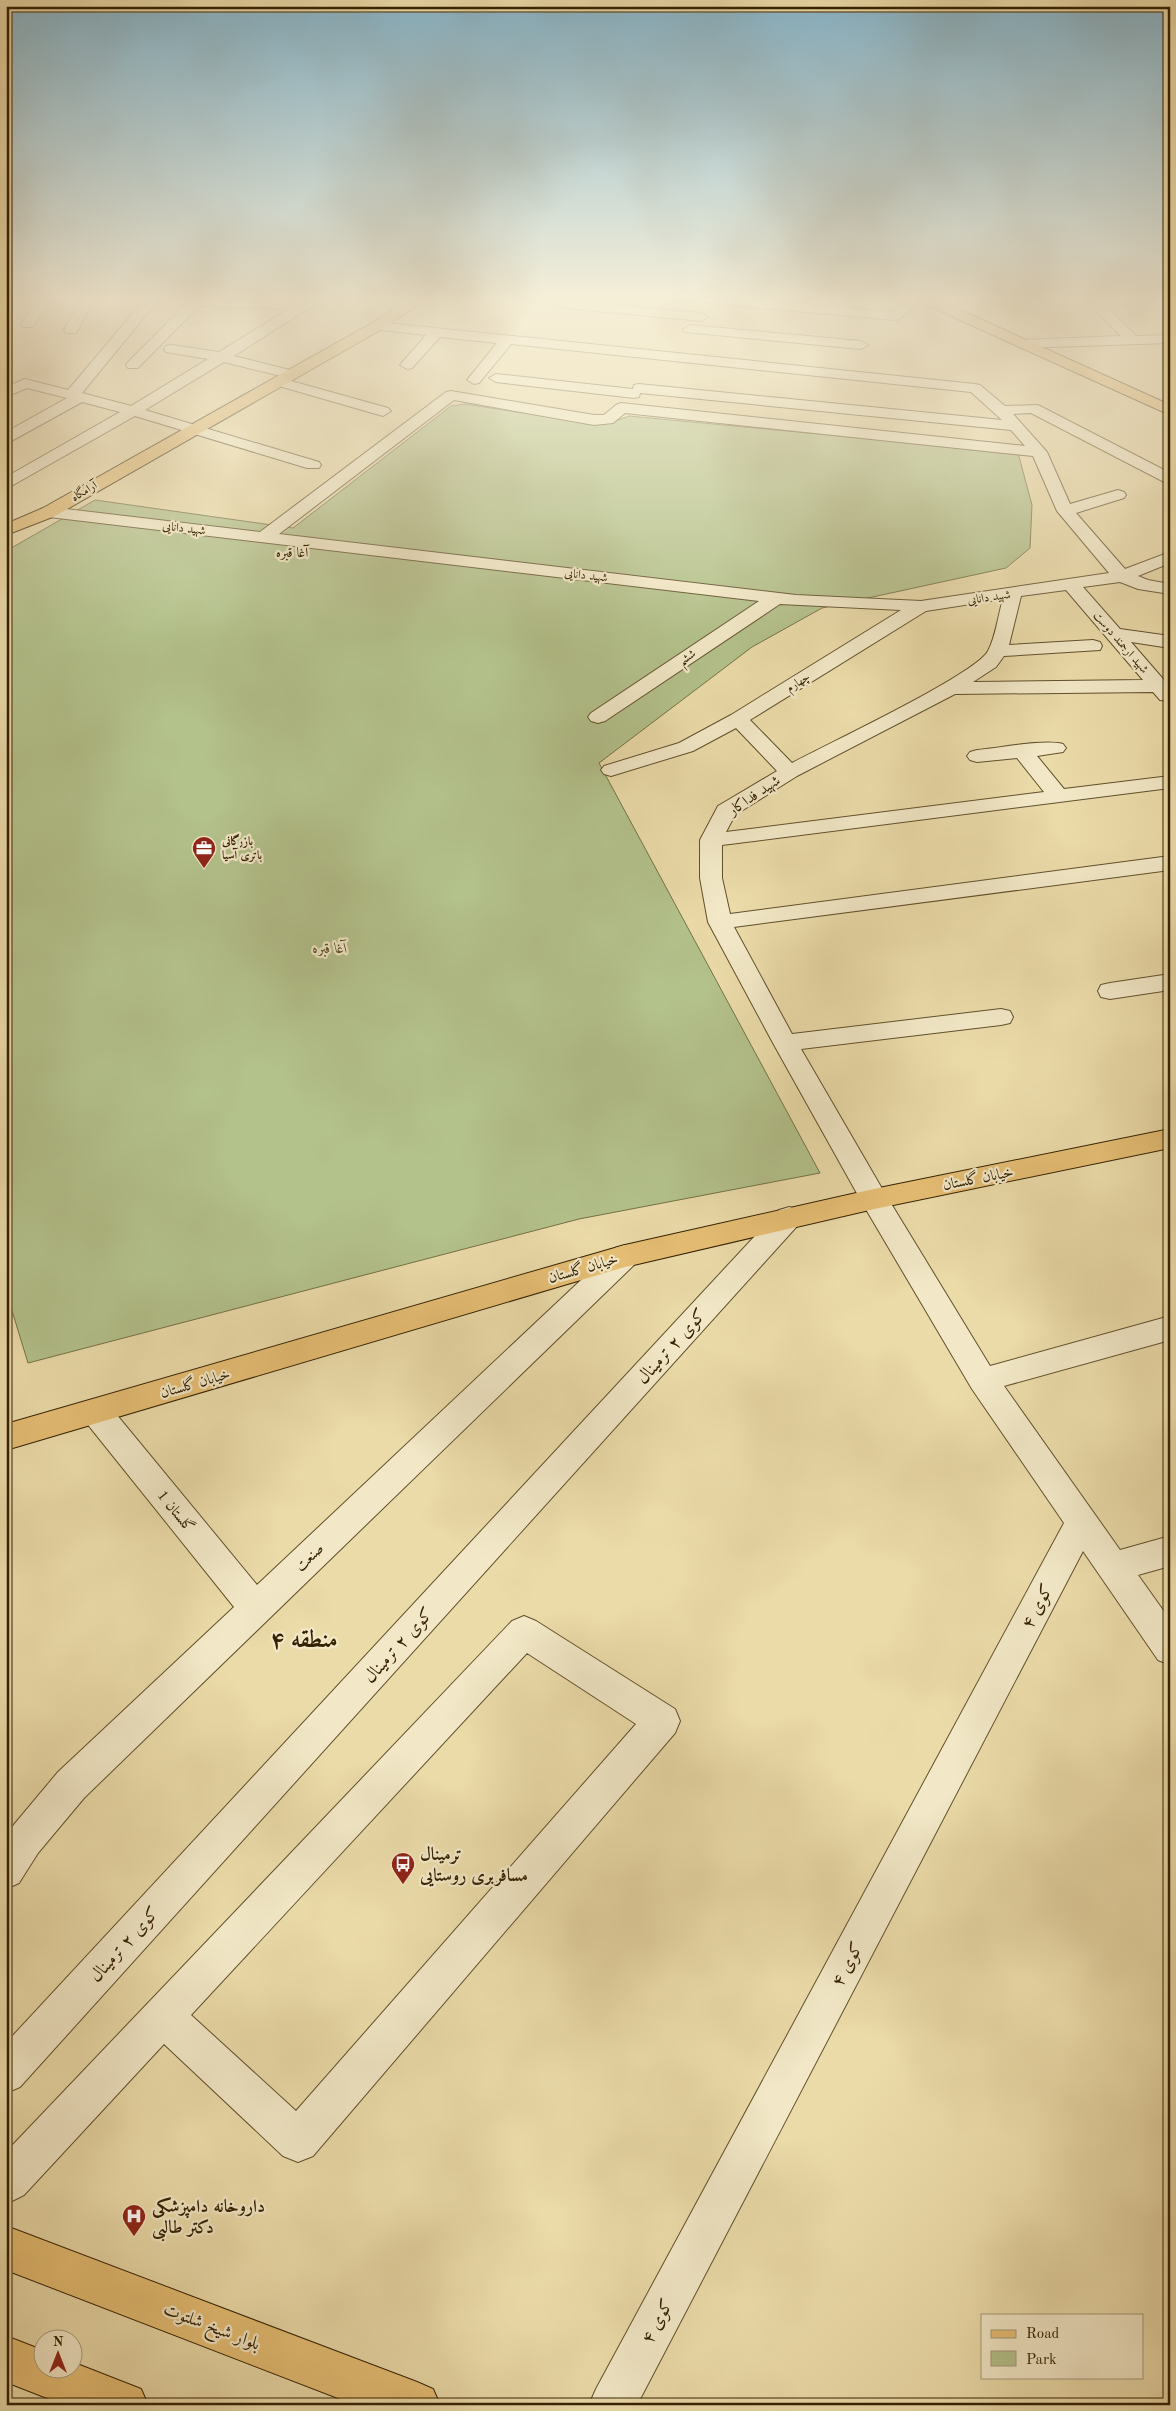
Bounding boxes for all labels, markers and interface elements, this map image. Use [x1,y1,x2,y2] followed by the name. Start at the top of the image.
[68,476,101,504] street label: آرامگاه
[161,520,206,539] street label: شهید دانایی
[276,544,310,561] district label: آغا قبره
[563,567,608,586] street label: شهید دانایی
[967,589,1012,608] street label: شهید دانایی
[1090,610,1150,676] street label: شهید ارجمند دوست
[677,648,701,672] street label: ششم
[785,671,815,698] street label: چهارم
[724,773,784,821] street label: شهید فداکار
[221,833,262,862] place label: بازرگانی باتری آسیا
[191,835,217,869] office icon: بازرگانی باتری آسیا
[313,939,347,957] park label: آغا قبره
[941,1162,1015,1194] street label: خیابان گلستان
[546,1249,620,1287] street label: خیابان گلستان
[634,1306,711,1388] street label: کوی ۲ ترمینال
[158,1364,232,1402] street label: خیابان گلستان
[154,1486,198,1536] street label: گلستان 1
[293,1541,327,1575] street label: صنعت
[1019,1581,1058,1632] street label: کوی ۴
[361,1605,438,1687] street label: کوی ۲ ترمینال
[270,1629,338,1653] district label: منطقه ۴
[419,1845,528,1887] place label: ترمینال مسافربری روستایی
[390,1851,416,1885] bus stop icon: ترمینال مسافربری روستایی
[87,1904,164,1986] street label: کوی ۲ ترمینال
[829,1939,868,1990] street label: کوی ۴
[152,2197,265,2242] place label: داروخانه دامپزشکی دکتر طالبی
[121,2203,147,2237] hospital icon: داروخانه دامپزشکی دکتر طالبی
[639,2296,678,2347] street label: کوی ۴
[159,2300,263,2359] street label: بلوار شیخ شلتوت
[981,2314,1144,2378] legend
[1026,2327,1060,2342] text: Road
[32,2328,82,2378] north arrow
[53,2335,64,2349] text: N
[1026,2353,1057,2368] text: Park

